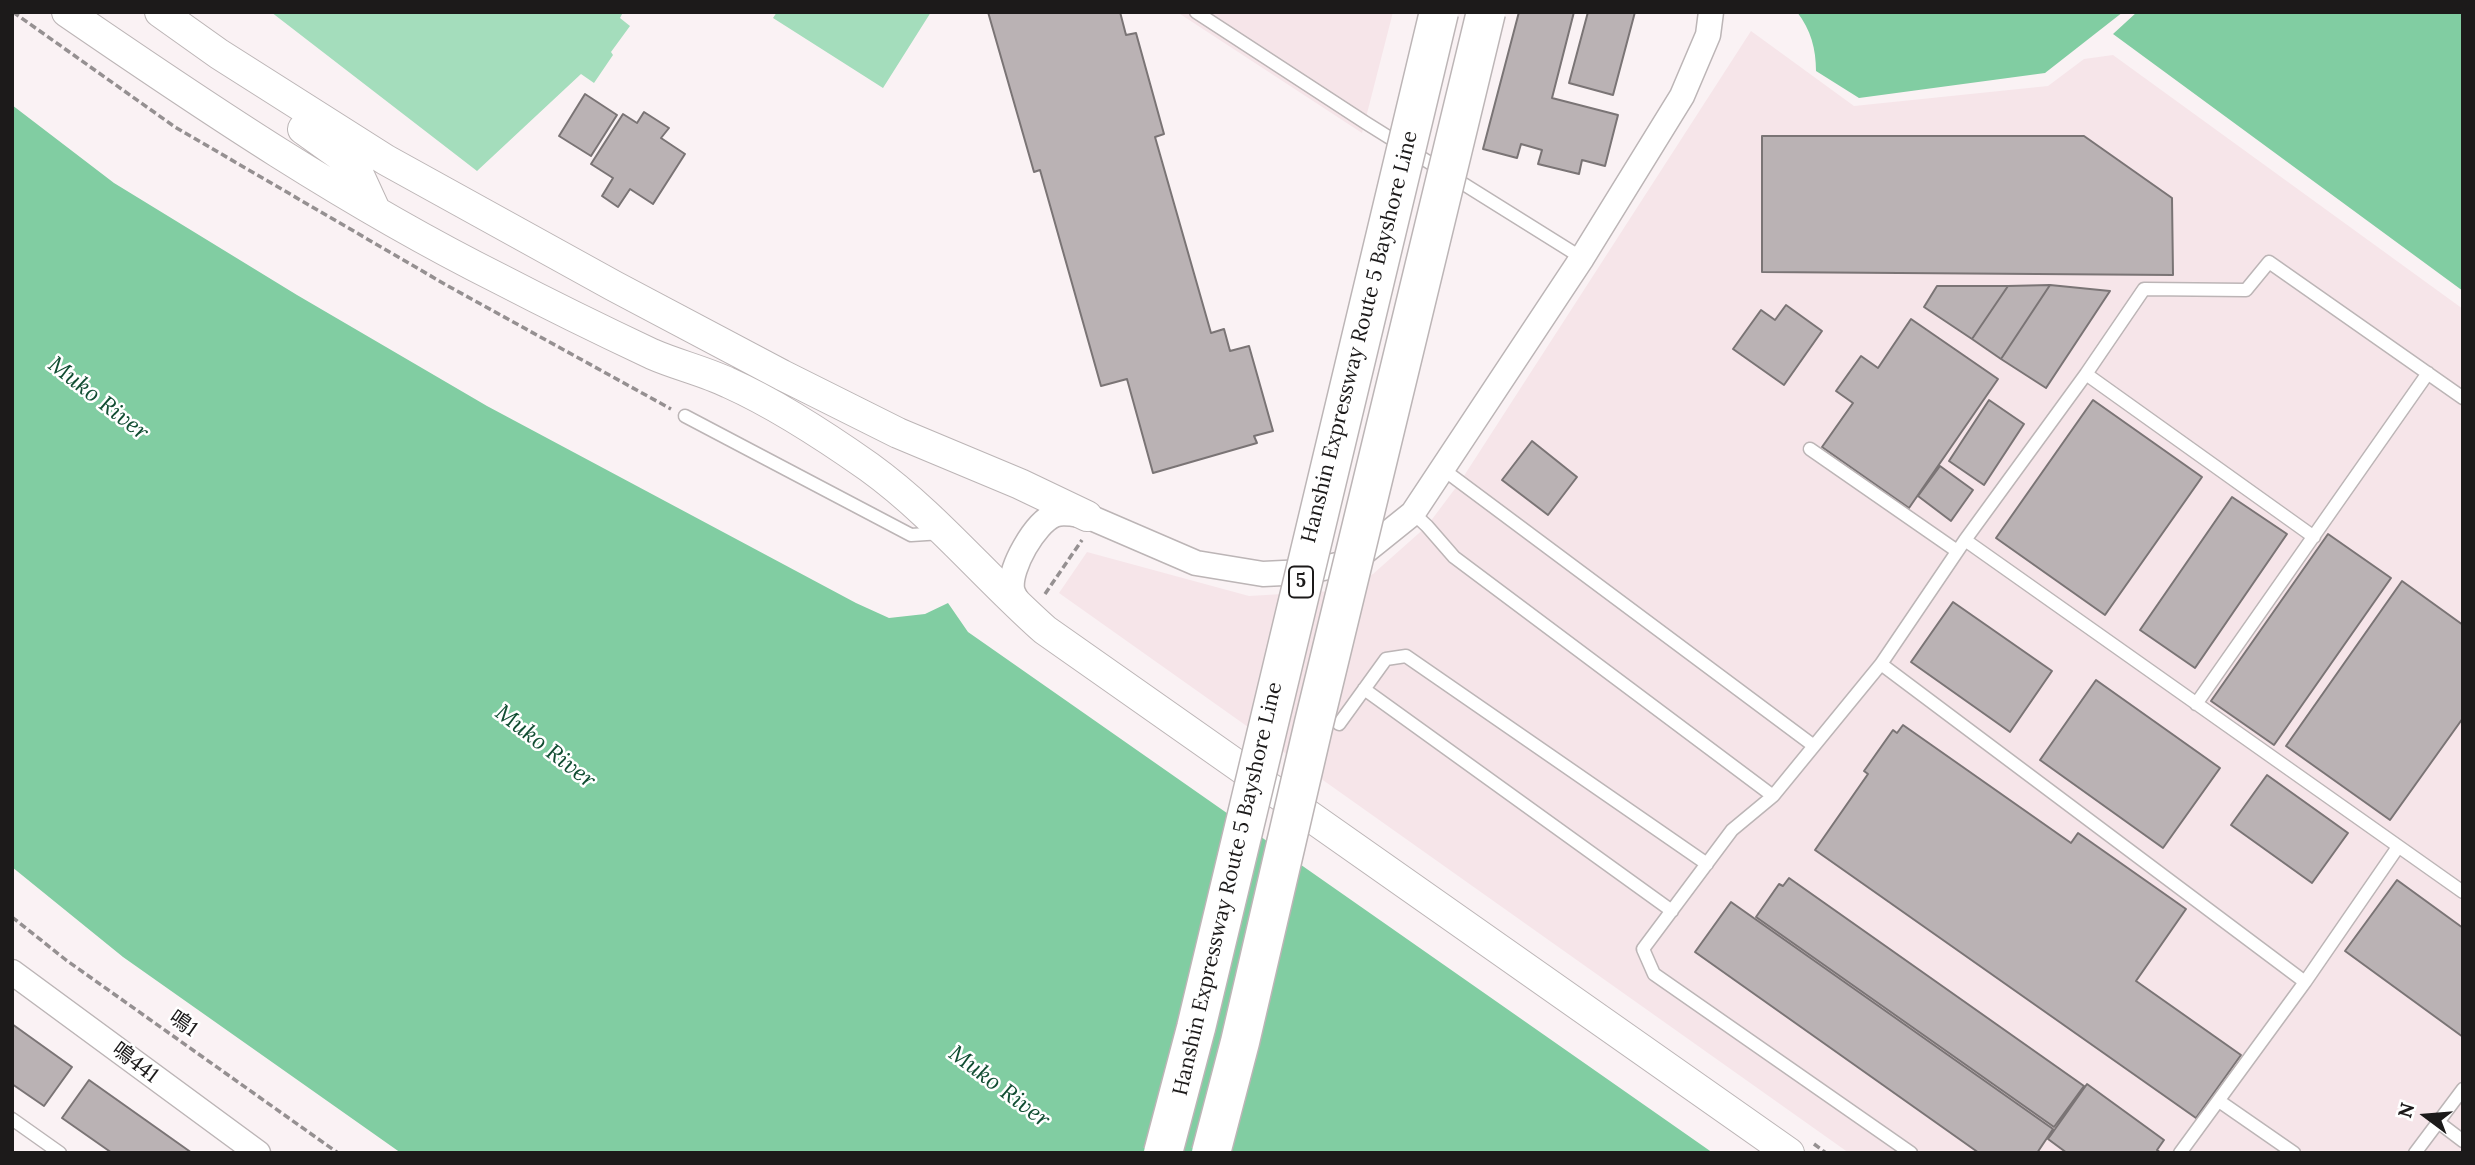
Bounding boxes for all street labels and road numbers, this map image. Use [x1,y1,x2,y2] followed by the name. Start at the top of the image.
[1297,128,1423,546] street label: Hanshin Expressway Route 5 Bayshore Line
[1289,566,1313,597] road number: 5
[1168,680,1288,1098] street label: Hanshin Expressway Route 5 Bayshore Line
[164,1005,202,1043] street label: 鳴1
[107,1037,163,1089] street label: 鳴441

